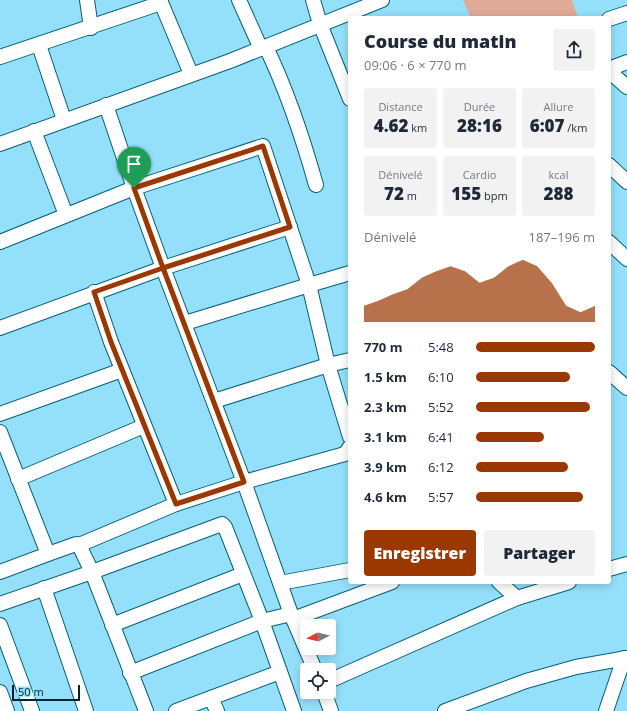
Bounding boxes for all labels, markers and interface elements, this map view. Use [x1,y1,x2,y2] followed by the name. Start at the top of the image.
[364,29,516,53] text: Course du matin
[553,29,595,71] button: share
[364,56,467,74] text: 09:06 · 6 × 770 m
[378,99,423,114] text: Distance
[464,99,495,114] text: Durée
[544,99,573,114] text: Allure
[374,114,408,137] text: 4.62
[457,114,502,137] text: 28:16
[530,114,564,137] text: 6:07
[408,120,427,135] text: km
[564,120,587,135] text: /km
[117,147,151,188] pin
[123,153,145,175] icon: arrive
[378,167,423,182] text: Dénivelé
[463,167,496,182] text: Cardio
[549,167,568,182] text: kcal
[384,182,404,205] text: 72
[451,182,481,205] text: 155
[544,182,573,205] text: 288
[404,188,417,203] text: m
[481,188,508,203] text: bpm
[364,228,416,246] text: Dénivelé
[528,228,595,246] text: 187–196 m
[364,338,402,356] text: 770 m
[428,338,454,356] text: 5:48
[364,368,407,386] text: 1.5 km
[428,368,454,386] text: 6:10
[364,398,407,416] text: 2.3 km
[428,398,454,416] text: 5:52
[364,428,407,446] text: 3.1 km
[428,428,454,446] text: 6:41
[364,458,407,476] text: 3.9 km
[428,458,454,476] text: 6:12
[364,488,407,506] text: 4.6 km
[428,488,454,506] text: 5:57
[364,530,476,576] button: Enregistrer
[484,530,595,576] button: Partager
[300,619,336,655] north arrow
[300,619,336,699] map controls
[300,663,336,699] button: locate
[12,683,80,702] scale bar
[18,684,44,699] text: 50 m

